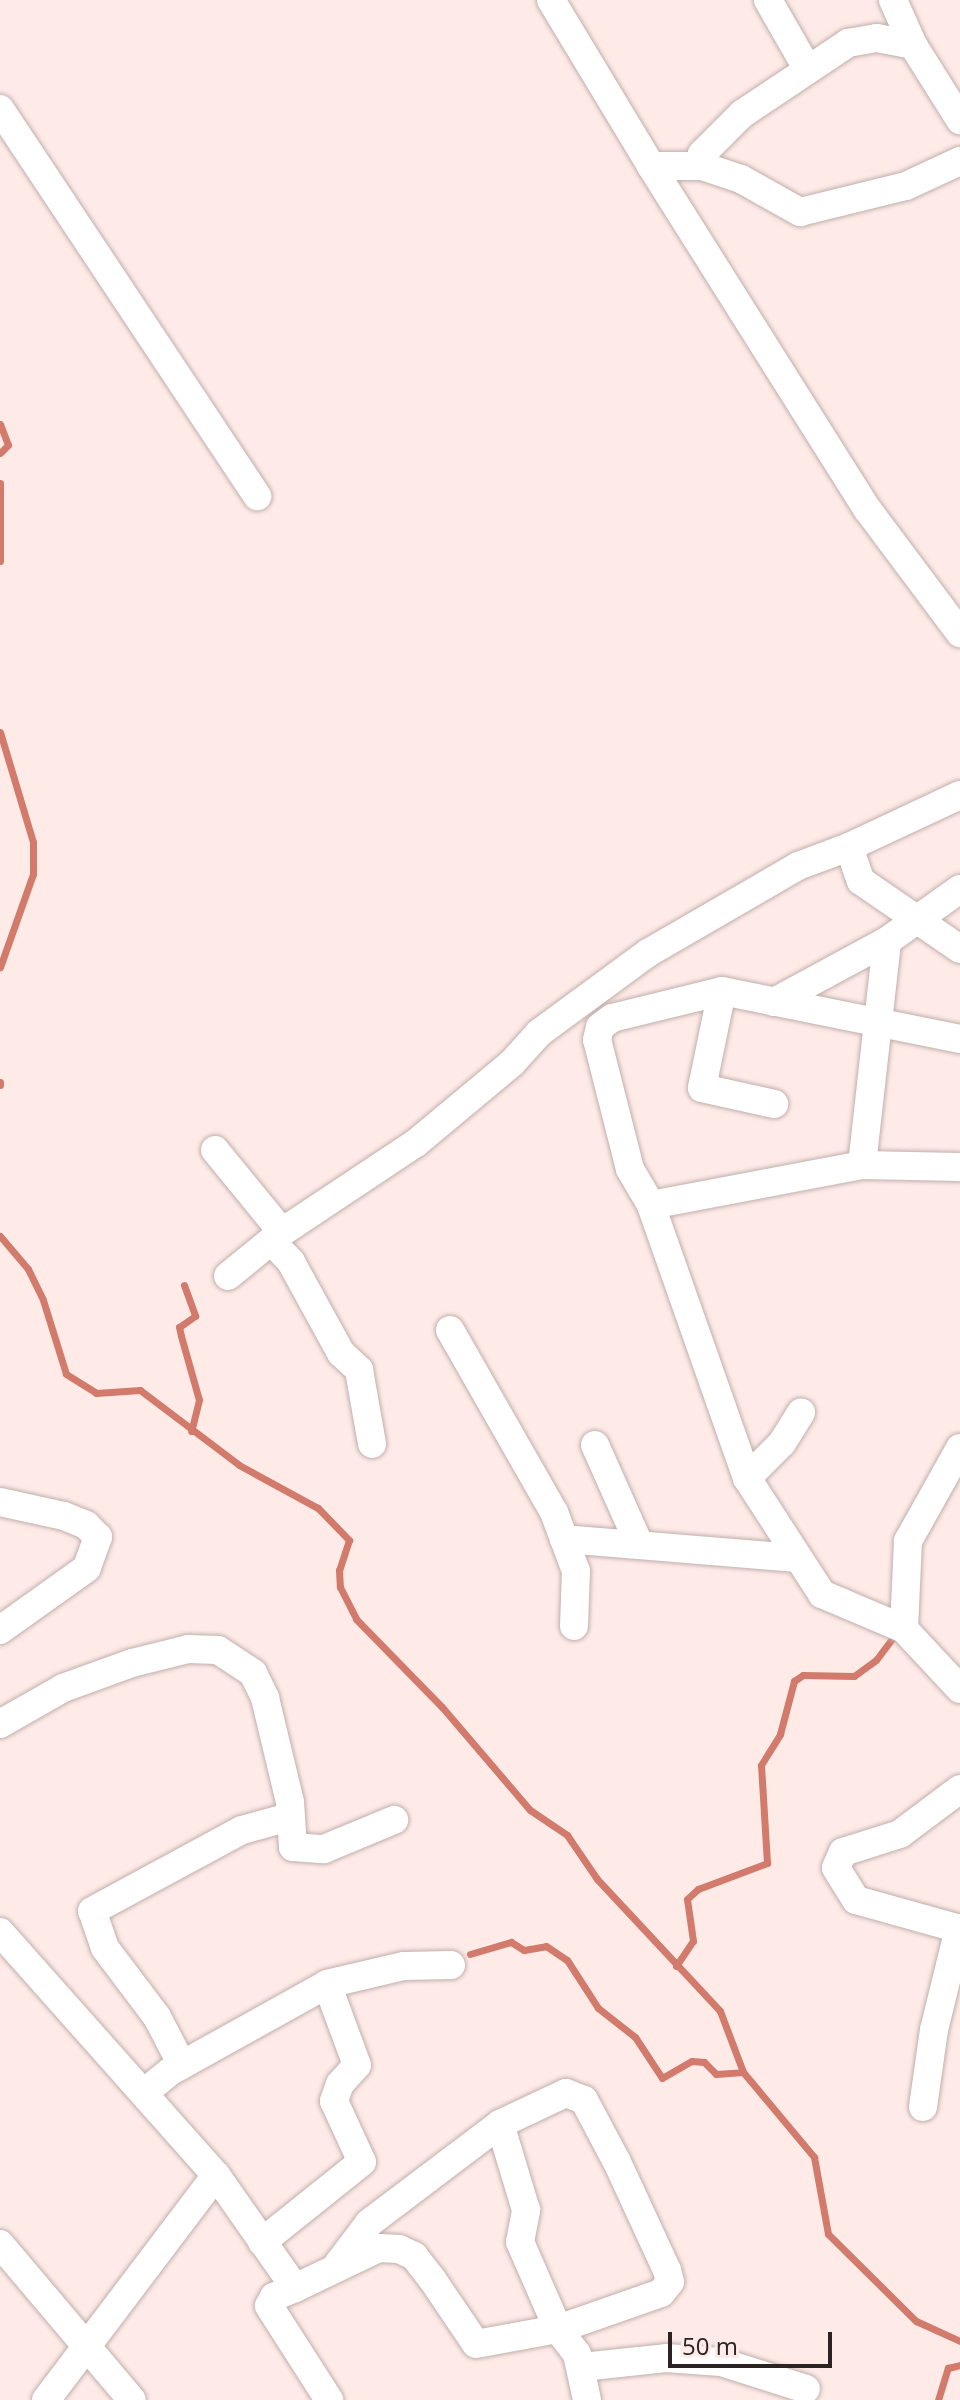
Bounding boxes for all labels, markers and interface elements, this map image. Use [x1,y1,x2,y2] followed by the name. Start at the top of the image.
[672,2316,836,2366] scale bar
[682,2329,738,2362] text: 50 m

